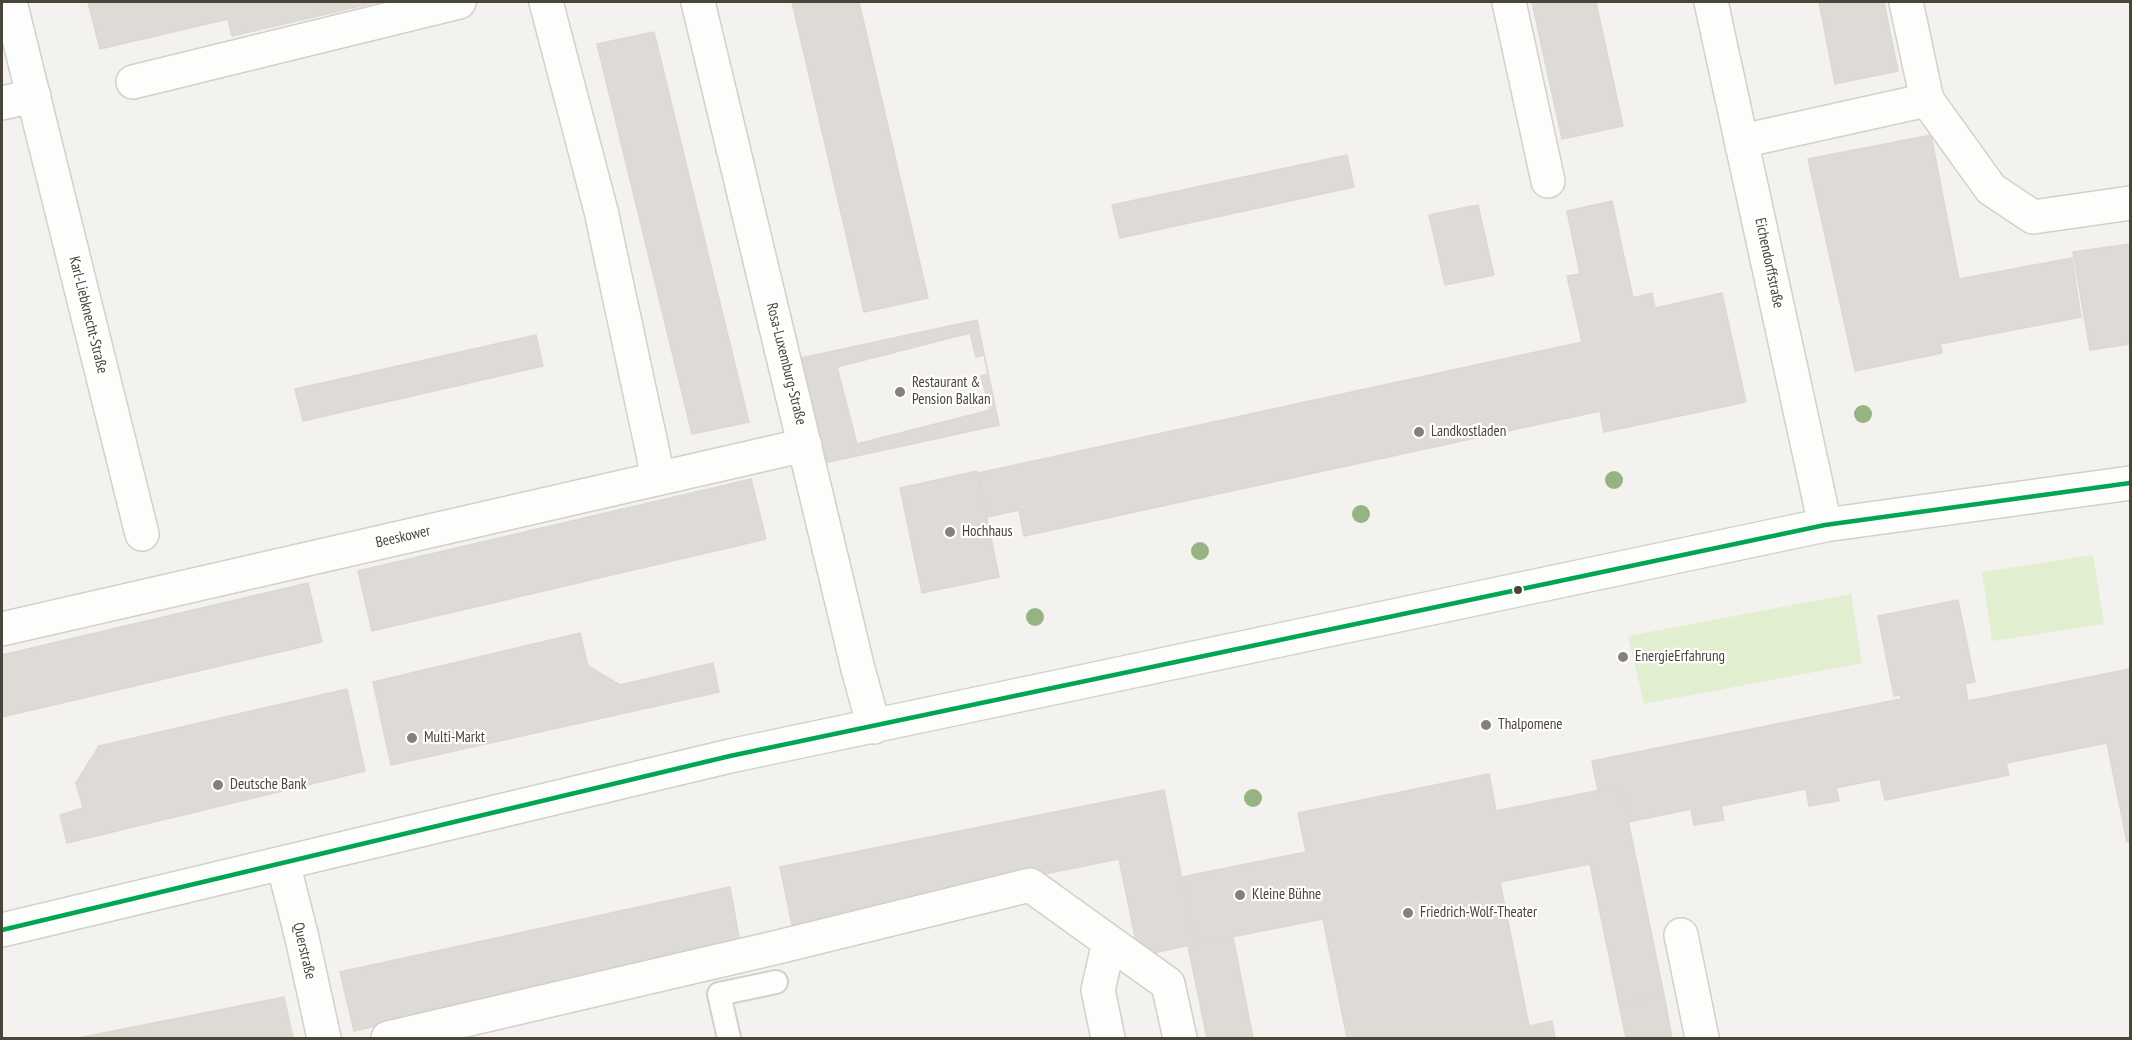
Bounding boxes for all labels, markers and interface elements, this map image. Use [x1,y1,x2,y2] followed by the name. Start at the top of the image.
[1751,216,1787,310] street label: Eichendorffstraße
[65,255,111,375] street label: Karl-Liebknecht-Straße
[762,301,810,427] street label: Rosa-Luxemburg-Straße
[912,374,991,409] place label: Restaurant & Pension Balkan
[893,385,907,399] marker: Restaurant & Pension Balkan
[1431,423,1506,441] place label: Landkostladen
[1412,425,1426,439] marker: Landkostladen
[374,522,432,552] street label: Beeskower
[962,523,1013,541] place label: Hochhaus
[943,525,957,539] marker: Hochhaus
[1512,584,1524,596] unlabelled marker
[1635,648,1725,666] place label: EnergieErfahrung
[1616,650,1630,664] marker: EnergieErfahrung
[1498,716,1563,734] place label: Thalpomene
[1479,718,1493,732] marker: Thalpomene
[424,729,485,747] place label: Multi-Markt
[405,731,419,745] marker: Multi-Markt
[230,776,307,794] place label: Deutsche Bank
[211,778,225,792] marker: Deutsche Bank
[1252,886,1321,904] place label: Kleine Bühne
[1233,888,1247,902] marker: Kleine Bühne
[1420,904,1537,922] place label: Friedrich-Wolf-Theater
[1401,906,1415,920] marker: Friedrich-Wolf-Theater
[289,921,319,981] street label: Querstraße

